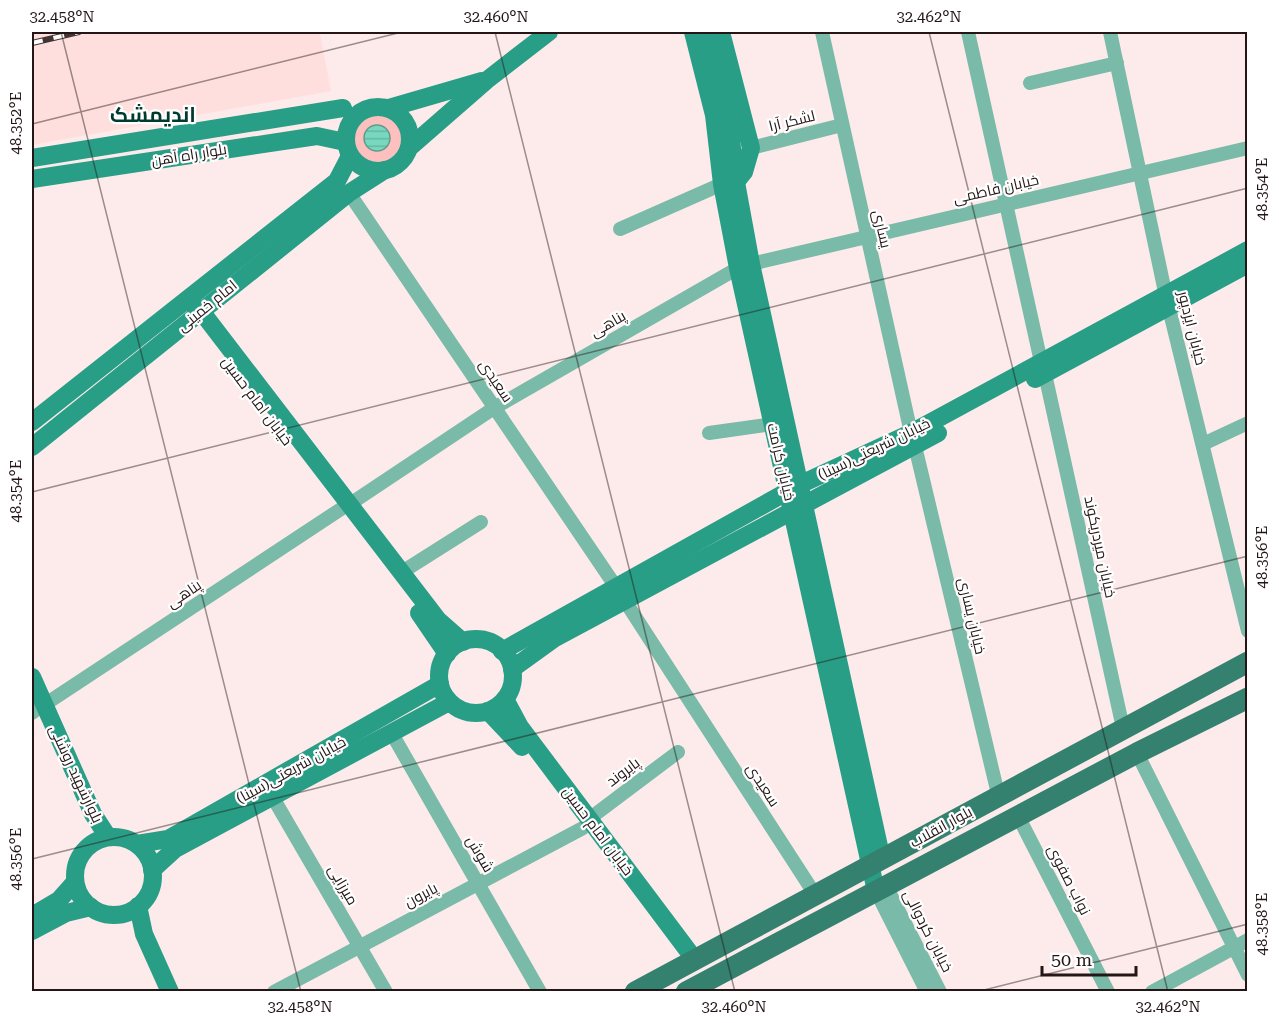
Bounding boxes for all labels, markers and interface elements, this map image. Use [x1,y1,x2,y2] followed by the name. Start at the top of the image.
[29,8,95,26] text: 32.458°N
[463,8,529,26] text: 32.460°N
[896,8,962,26] text: 32.462°N
[7,92,25,154] text: 48.352°E
[110,103,196,127] district label: اندیمشک
[767,107,817,135] street label: لشکر آرا
[150,140,228,171] street label: بلوار راه آهن
[1253,158,1271,220] text: 48.354°E
[951,170,1041,209] street label: خیابان فاطمی
[868,208,895,250] street label: یساری
[173,276,241,336] street label: امام خمینی
[1173,288,1210,367] street label: خیابان ایزدپور
[587,307,629,342] street label: پناهی
[217,353,296,450] street label: خیابان امام حسین
[474,356,517,406] street label: سعیدی
[815,414,934,485] street label: خیابان شریعتی(سینا)
[762,421,799,503] street label: خیابان کرامت
[7,460,25,522] text: 48.354°E
[1079,494,1120,600] street label: خیابان میردریکوند
[1253,526,1271,588] text: 48.356°E
[163,576,205,613] street label: پناهی
[953,576,990,656] street label: خیابان یساری
[45,722,107,826] street label: بلوارشهید روشنی
[233,732,350,808] street label: خیابان شریعتی(سینا)
[603,754,644,791] street label: پایروند
[742,760,784,811] street label: سعیدی
[558,783,637,880] street label: خیابان امام حسین
[907,802,975,852] street label: بلوار انقلاب
[7,828,25,890] text: 48.356°E
[462,833,498,876] street label: شوش
[1043,842,1094,919] street label: نواب صفوی
[323,862,362,909] street label: میرزایی
[401,879,441,912] street label: پایرون
[899,887,956,976] street label: خیابان کردوالی
[1253,893,1271,955] text: 48.358°E
[1042,939,1136,977] scale bar
[1051,949,1092,970] text: 50 m
[267,998,333,1016] text: 32.458°N
[701,998,767,1016] text: 32.460°N
[1135,998,1201,1016] text: 32.462°N

